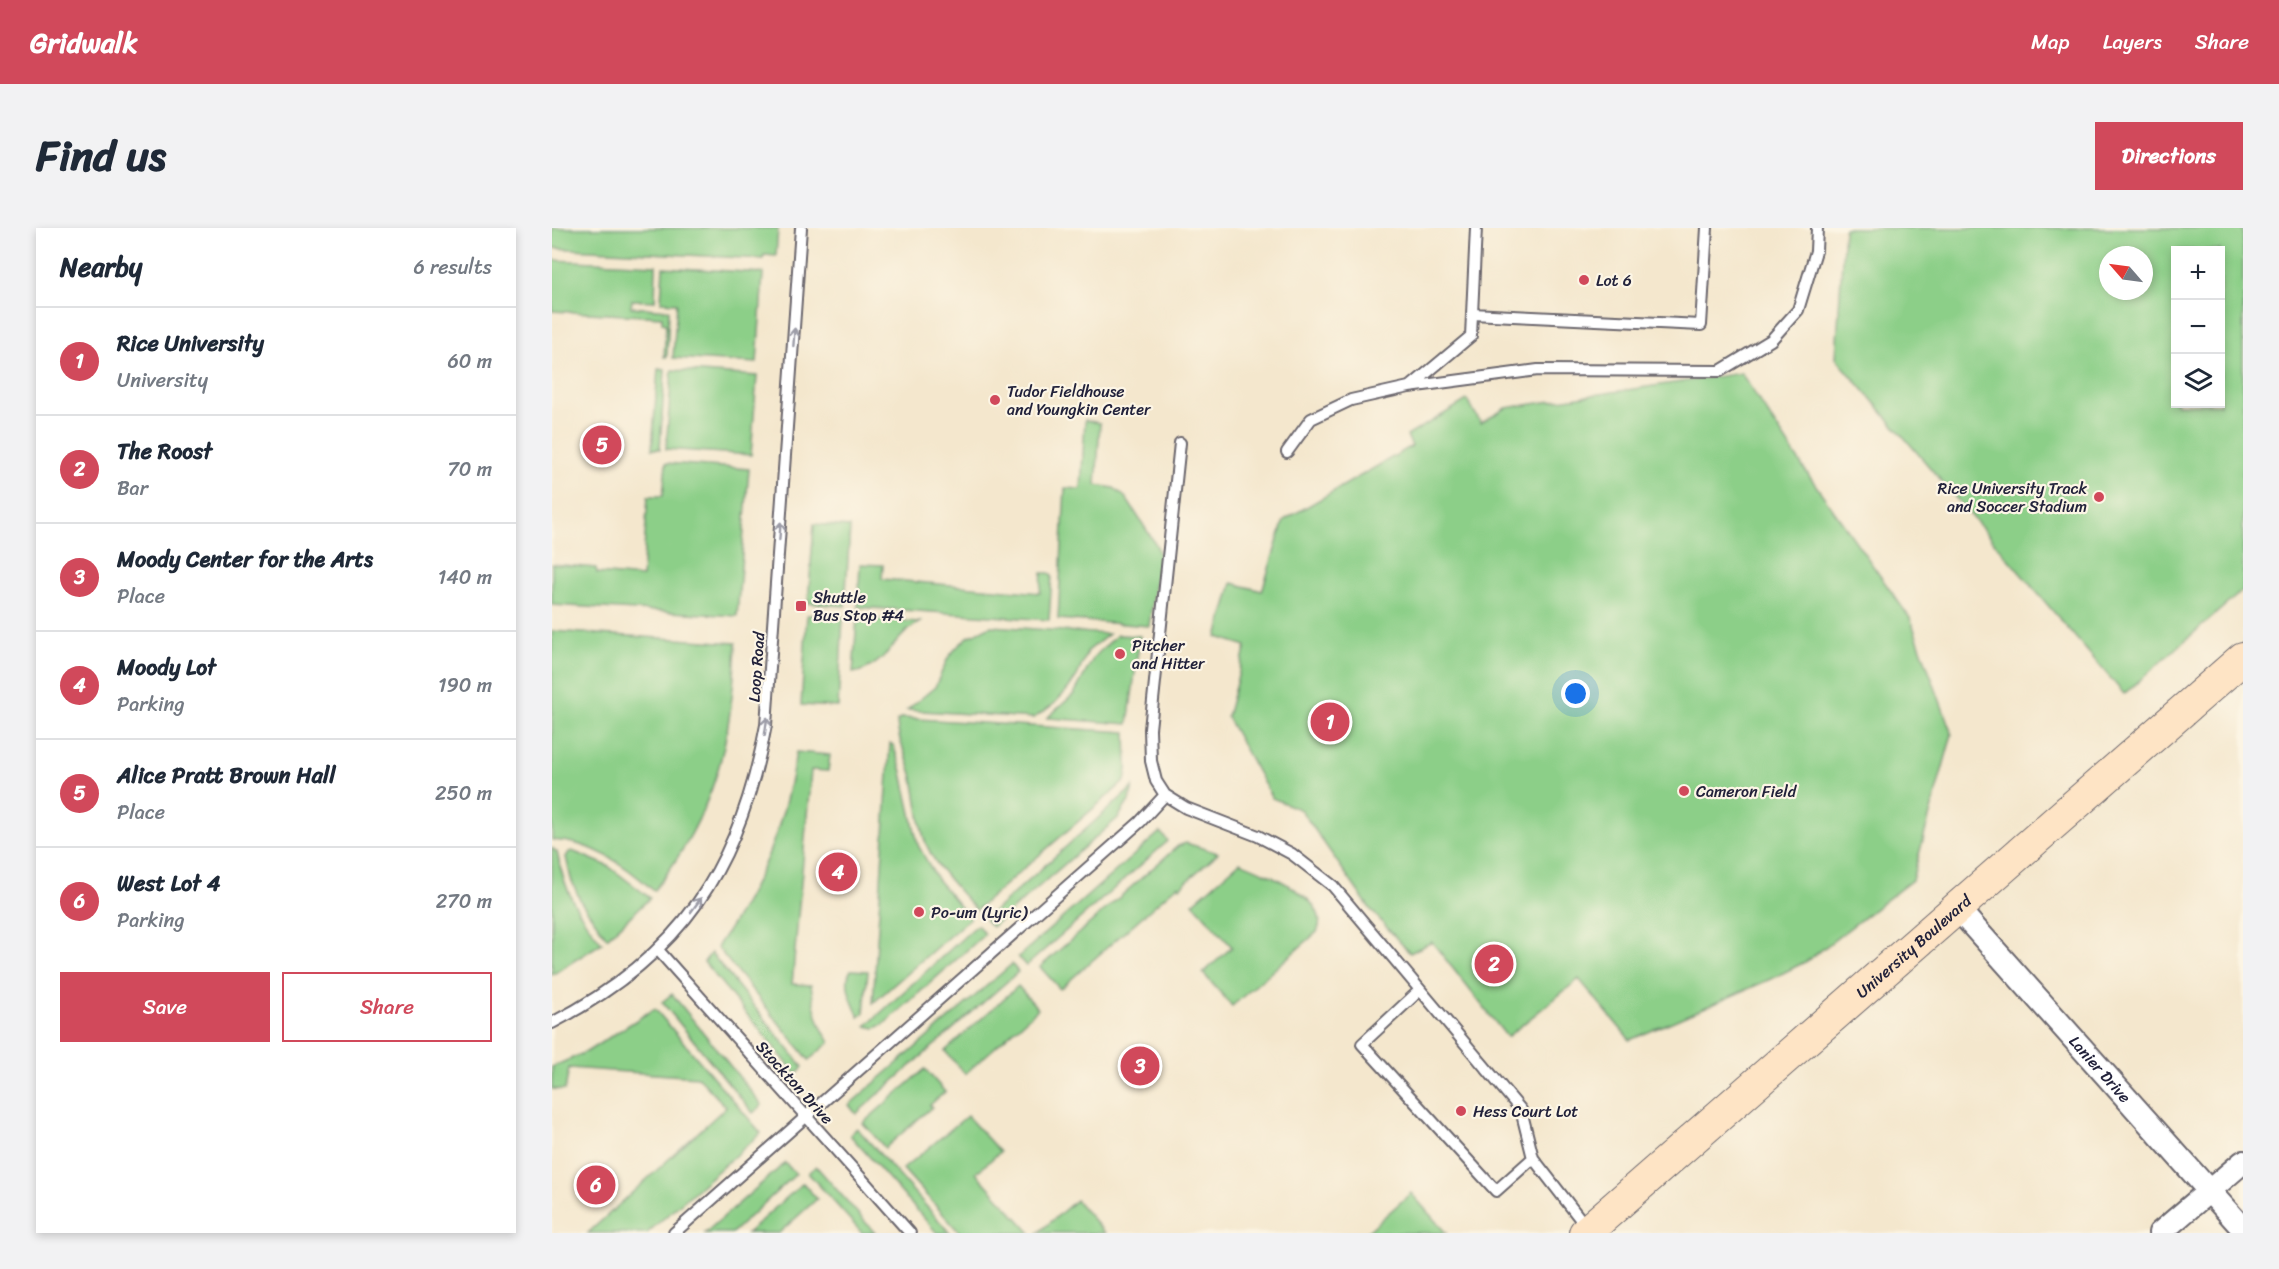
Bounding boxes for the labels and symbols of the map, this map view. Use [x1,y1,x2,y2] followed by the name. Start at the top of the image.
[2099,246,2153,300] north arrow
[1596,266,1632,295] place label: Lot 6
[1577,273,1591,287] marker: Lot 6
[788,327,799,347] one-way arrow
[1007,377,1152,424] place label: Tudor Fieldhouse and Youngkin Center
[988,393,1002,407] marker: Tudor Fieldhouse and Youngkin Center
[583,422,622,468] pin: 5
[1937,474,2087,521] place label: Rice University Track and Soccer Stadium
[2092,490,2106,504] marker: Rice University Track and Soccer Stadium
[775,522,786,542] one-way arrow
[813,583,904,630] place label: Shuttle Bus Stop #4
[794,599,808,613] marker: Shuttle Bus Stop #4
[740,629,774,703] street label: Loop Road
[1132,631,1206,678] place label: Pitcher and Hitter
[1113,647,1127,661] marker: Pitcher and Hitter
[1561,679,1590,708] your location
[1310,700,1350,744] pin: 1
[760,716,771,736] one-way arrow
[1696,777,1798,806] place label: Cameron Field
[1677,784,1691,798] marker: Cameron Field
[818,850,858,894] pin: 4
[1849,886,1980,1006] street label: University Boulevard
[690,898,702,914] one-way arrow
[931,898,1029,927] place label: Po-um (Lyric)
[912,905,926,919] marker: Po-um (Lyric)
[1474,942,1514,986] pin: 2
[2061,1028,2138,1110] street label: Lanier Drive
[748,1033,841,1131] street label: Stockton Drive
[1120,1044,1160,1088] pin: 3
[1473,1097,1578,1126] place label: Hess Court Lot
[1454,1104,1468,1118] marker: Hess Court Lot
[576,1162,615,1208] pin: 6

